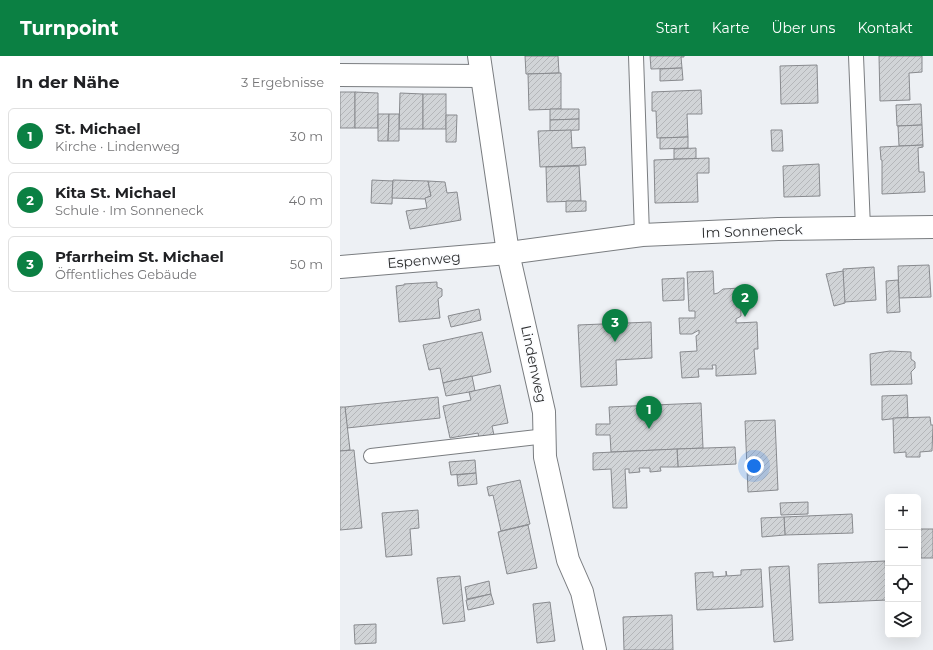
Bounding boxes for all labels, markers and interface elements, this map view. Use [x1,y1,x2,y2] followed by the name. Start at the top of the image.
[20,17,119,40] text: Turnpoint
[656,19,690,37] text: Start
[712,19,749,37] text: Karte
[771,19,835,37] text: Über uns
[857,19,913,37] text: Kontakt
[16,72,120,92] text: In der Nähe
[241,74,324,90] text: 3 Ergebnisse
[55,119,141,138] text: St. Michael
[27,128,33,144] text: 1
[290,128,323,144] text: 30 m
[55,138,180,154] text: Kirche · Lindenweg
[55,183,176,202] text: Kita St. Michael
[26,192,34,208] text: 2
[289,192,323,208] text: 40 m
[55,202,204,218] text: Schule · Im Sonneneck
[701,220,804,242] street label: Im Sonneneck
[55,247,224,266] text: Pfarrheim St. Michael
[387,248,461,272] street label: Espenweg
[26,256,34,272] text: 3
[290,256,323,272] text: 50 m
[55,266,197,282] text: Öffentliches Gebäude
[732,284,758,317] pin: 2
[602,309,628,342] pin: 3
[517,324,551,404] street label: Lindenweg
[636,396,662,429] pin: 1
[744,456,764,476] your location
[885,494,921,638] map controls
[885,494,921,530] button: +
[885,530,921,566] button: −
[885,566,921,602] button: locate
[885,602,921,638] button: layers

